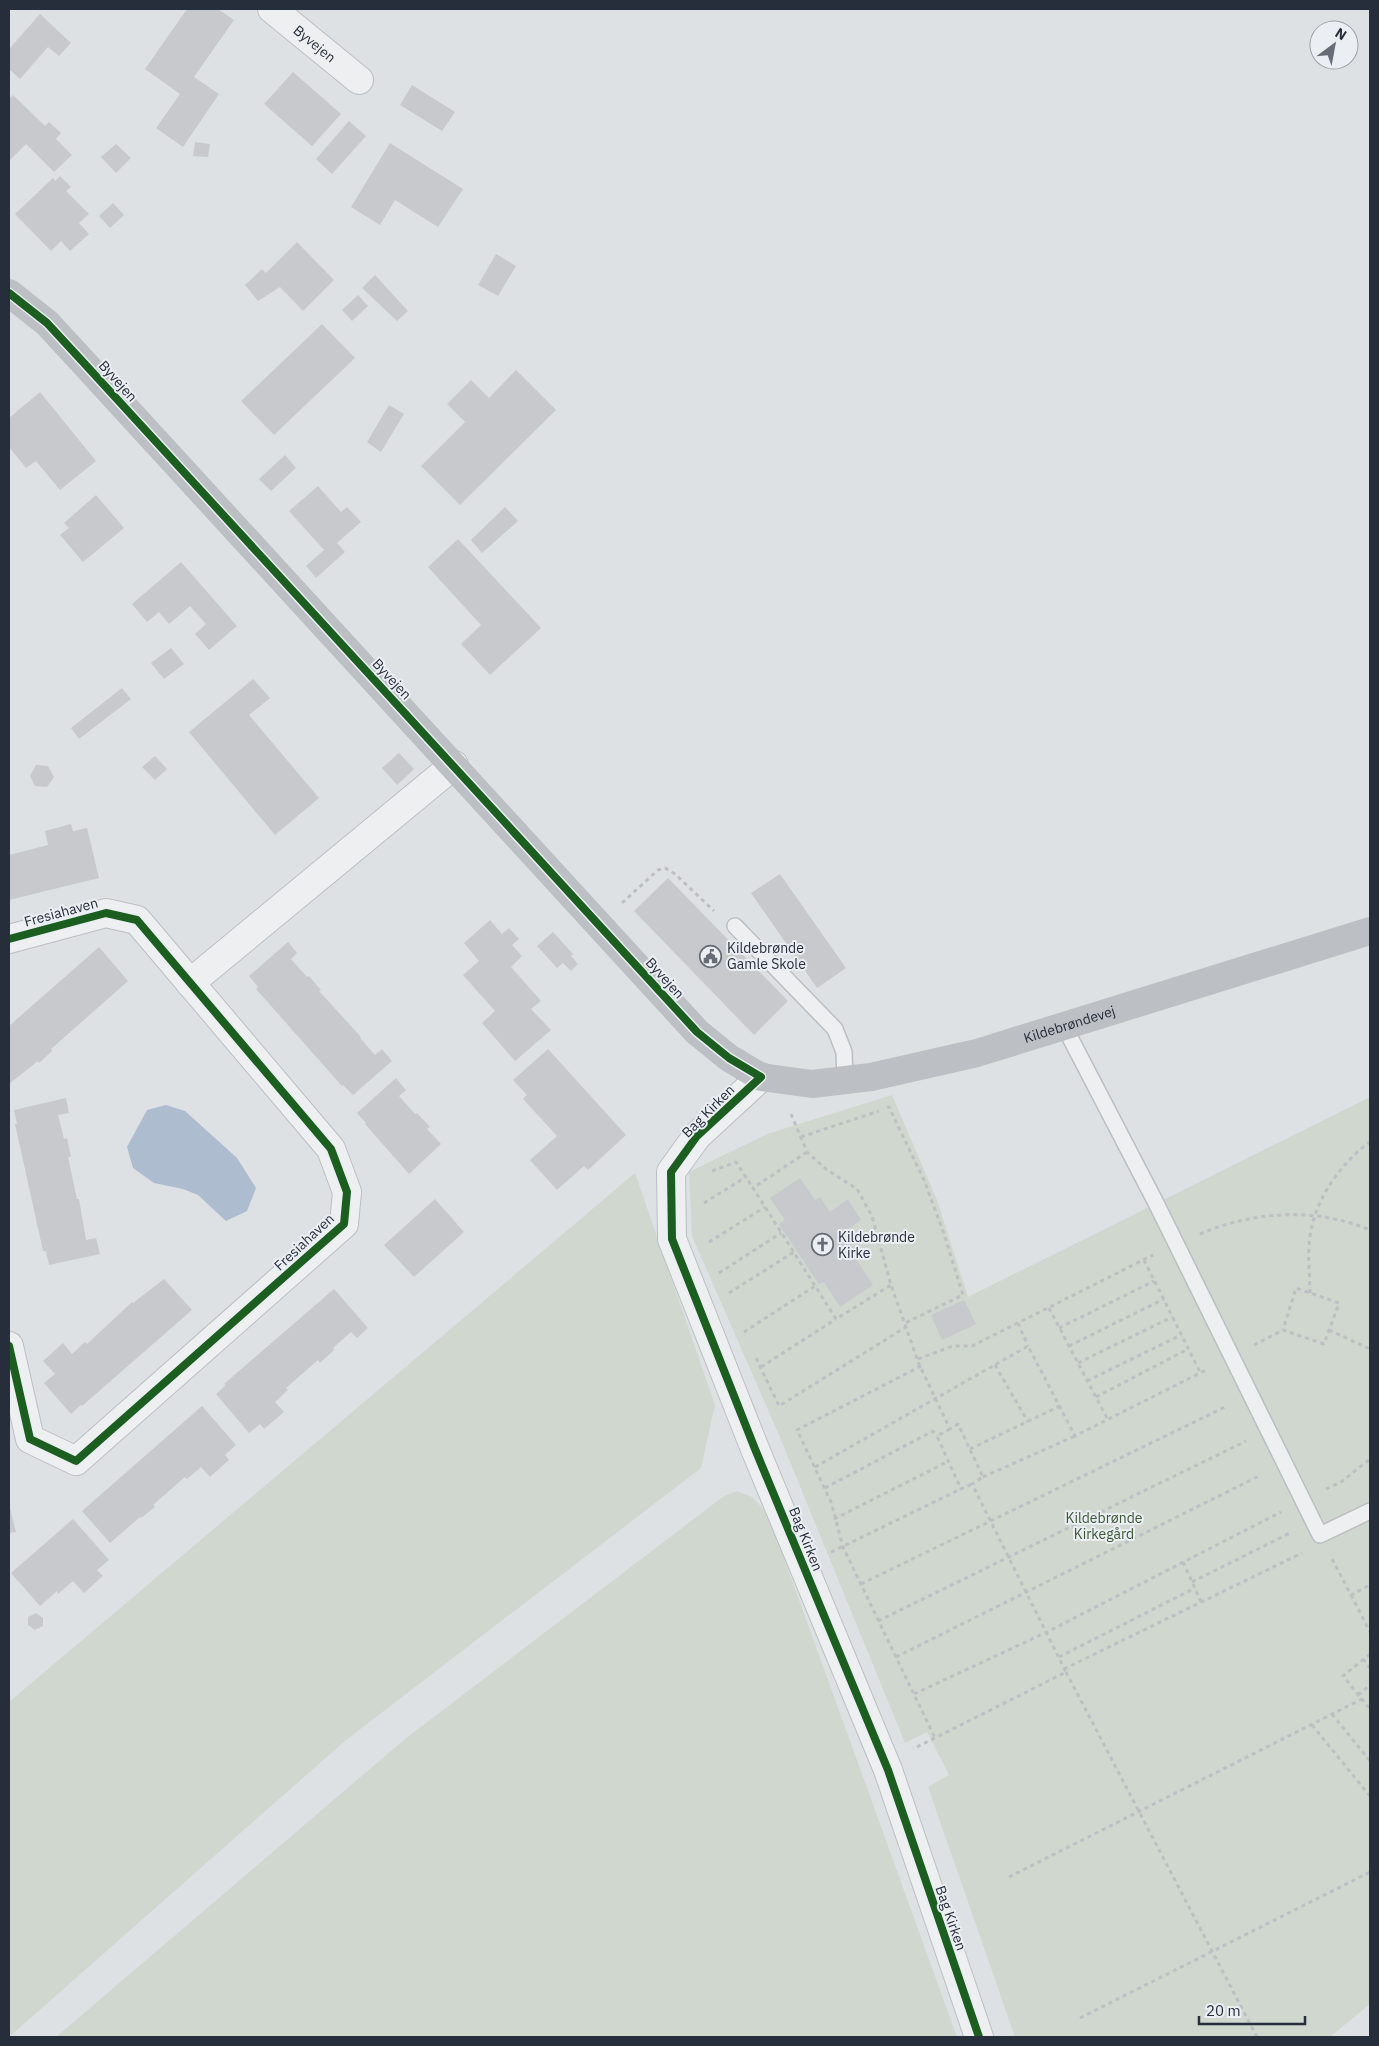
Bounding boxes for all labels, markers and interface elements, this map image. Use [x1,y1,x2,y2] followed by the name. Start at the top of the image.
[1309,20,1359,70] north arrow
[290,21,340,66] street label: Byvejen
[1332,24,1350,44] text: N
[95,357,141,405] street label: Byvejen
[369,655,415,703] street label: Byvejen
[22,893,100,931] street label: Fresiahaven
[727,939,806,973] place label: Kildebrønde Gamle Skole
[699,944,723,968] public building icon: Kildebrønde Gamle Skole
[642,954,688,1002] street label: Byvejen
[1021,1002,1117,1047] street label: Kildebrøndevej
[678,1081,738,1141] street label: Bag Kirken
[270,1210,338,1274] street label: Fresiahaven
[838,1228,915,1262] place label: Kildebrønde Kirke
[810,1233,834,1257] church icon: Kildebrønde Kirke
[785,1504,827,1574] street label: Bag Kirken
[1066,1509,1143,1543] park label: Kildebrønde Kirkegård
[931,1883,971,1953] street label: Bag Kirken
[1199,1994,1305,2026] scale bar
[1206,2001,1241,2020] text: 20 m

